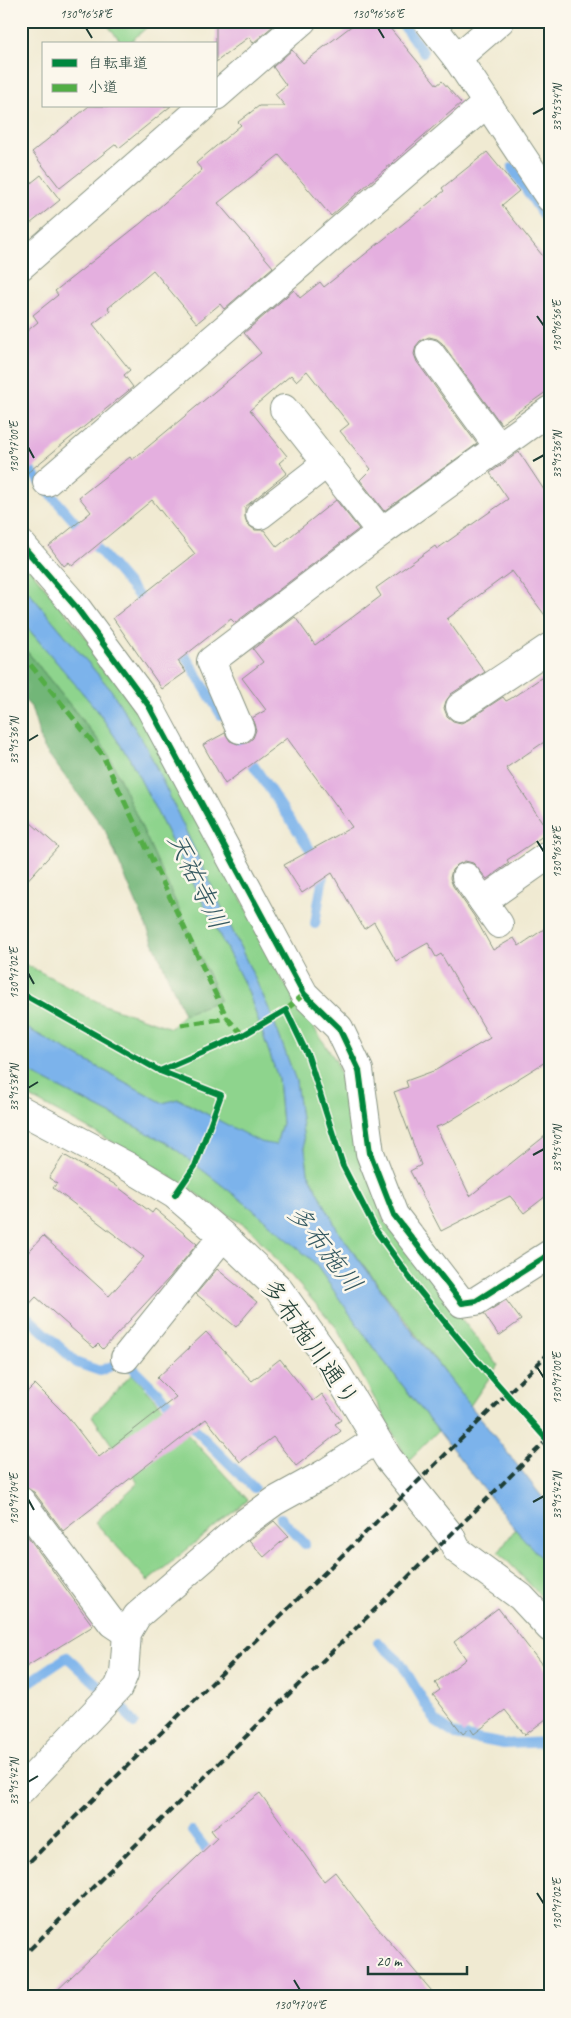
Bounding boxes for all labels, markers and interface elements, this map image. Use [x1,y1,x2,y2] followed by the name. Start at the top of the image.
[60,6,114,22] text: 130°16'58"E
[352,6,406,22] text: 130°16'56"E
[42,42,218,108] legend
[88,54,148,73] text: 自転車道
[88,78,118,97] text: 小道
[549,83,565,132] text: 33°15'34"N
[549,298,565,352] text: 130°16'56"E
[6,419,22,473] text: 130°17'00"E
[549,430,565,479] text: 33°15'36"N
[6,716,22,765] text: 33°15'36"N
[549,824,565,878] text: 130°16'58"E
[160,827,235,935] water label: 天祐寺川
[6,945,22,999] text: 130°17'02"E
[6,1063,22,1112] text: 33°15'38"N
[549,1124,565,1173] text: 33°15'40"N
[280,1197,370,1299] water label: 多布施川
[254,1272,366,1413] street label: 多布施川通り
[549,1350,565,1404] text: 130°17'00"E
[6,1471,22,1525] text: 130°17'04"E
[549,1471,565,1520] text: 33°15'42"N
[6,1757,22,1806] text: 33°15'42"N
[549,1876,565,1930] text: 130°17'02"E
[368,1943,467,1975] scale bar
[376,1952,403,1971] text: 20 m
[274,1997,328,2013] text: 130°17'04"E

